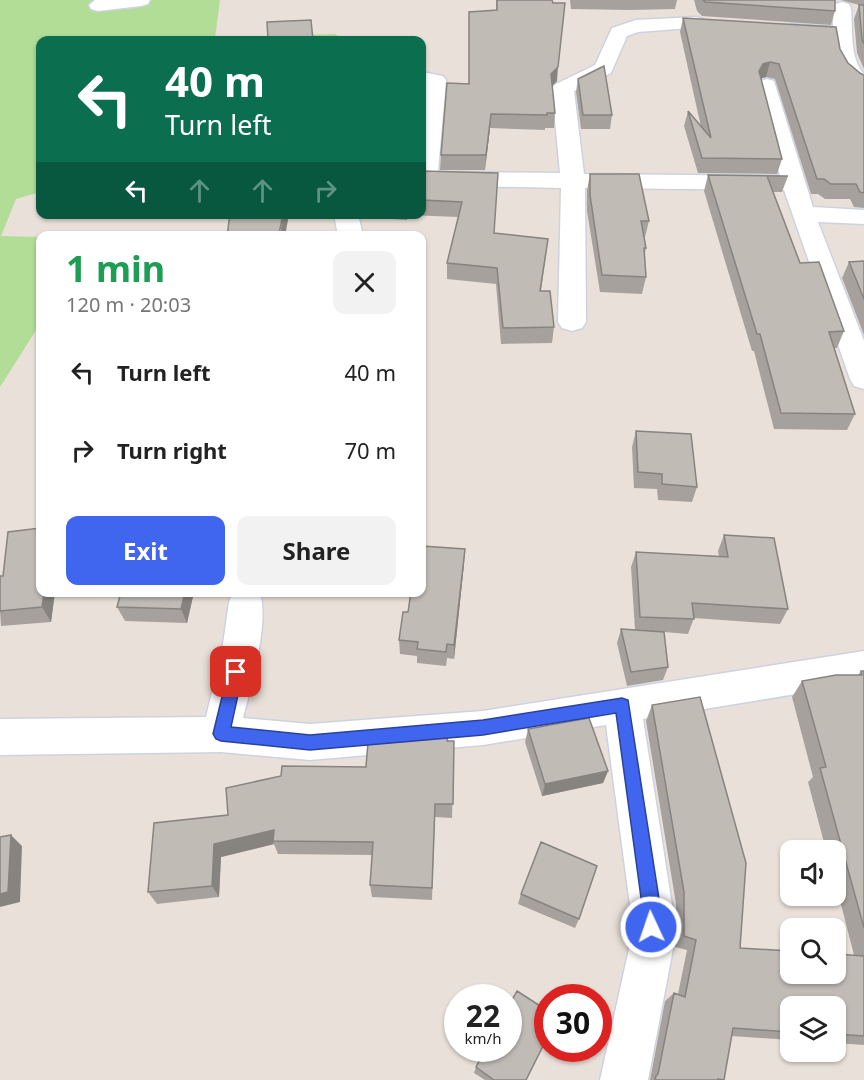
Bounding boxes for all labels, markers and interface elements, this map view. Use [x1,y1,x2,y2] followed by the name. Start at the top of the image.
[165,52,265,109] text: 40 m
[66,60,144,138] icon: left
[165,106,271,143] text: Turn left
[120,174,153,207] icon: left
[183,174,216,207] icon: ahead
[246,174,279,207] icon: ahead
[309,174,342,207] icon: right
[66,244,165,293] text: 1 min
[333,251,396,314] button: close
[66,291,191,318] text: 120 m · 20:03
[66,356,99,389] icon: left
[117,357,211,387] text: Turn left
[345,357,396,387] text: 40 m
[66,434,99,467] icon: right
[117,435,227,465] text: Turn right
[345,435,396,465] text: 70 m
[66,516,225,585] button: Exit
[237,516,396,585] button: Share
[210,646,261,697] pin
[219,655,252,688] icon: arrive
[780,840,846,1062] map controls
[780,840,846,906] button: sound
[619,895,683,959] position arrow
[780,918,846,984] button: search
[534,984,612,1062] speed limit sign: 30
[466,995,500,1036] text: 22
[780,996,846,1062] button: layers
[465,1028,501,1048] text: km/h

